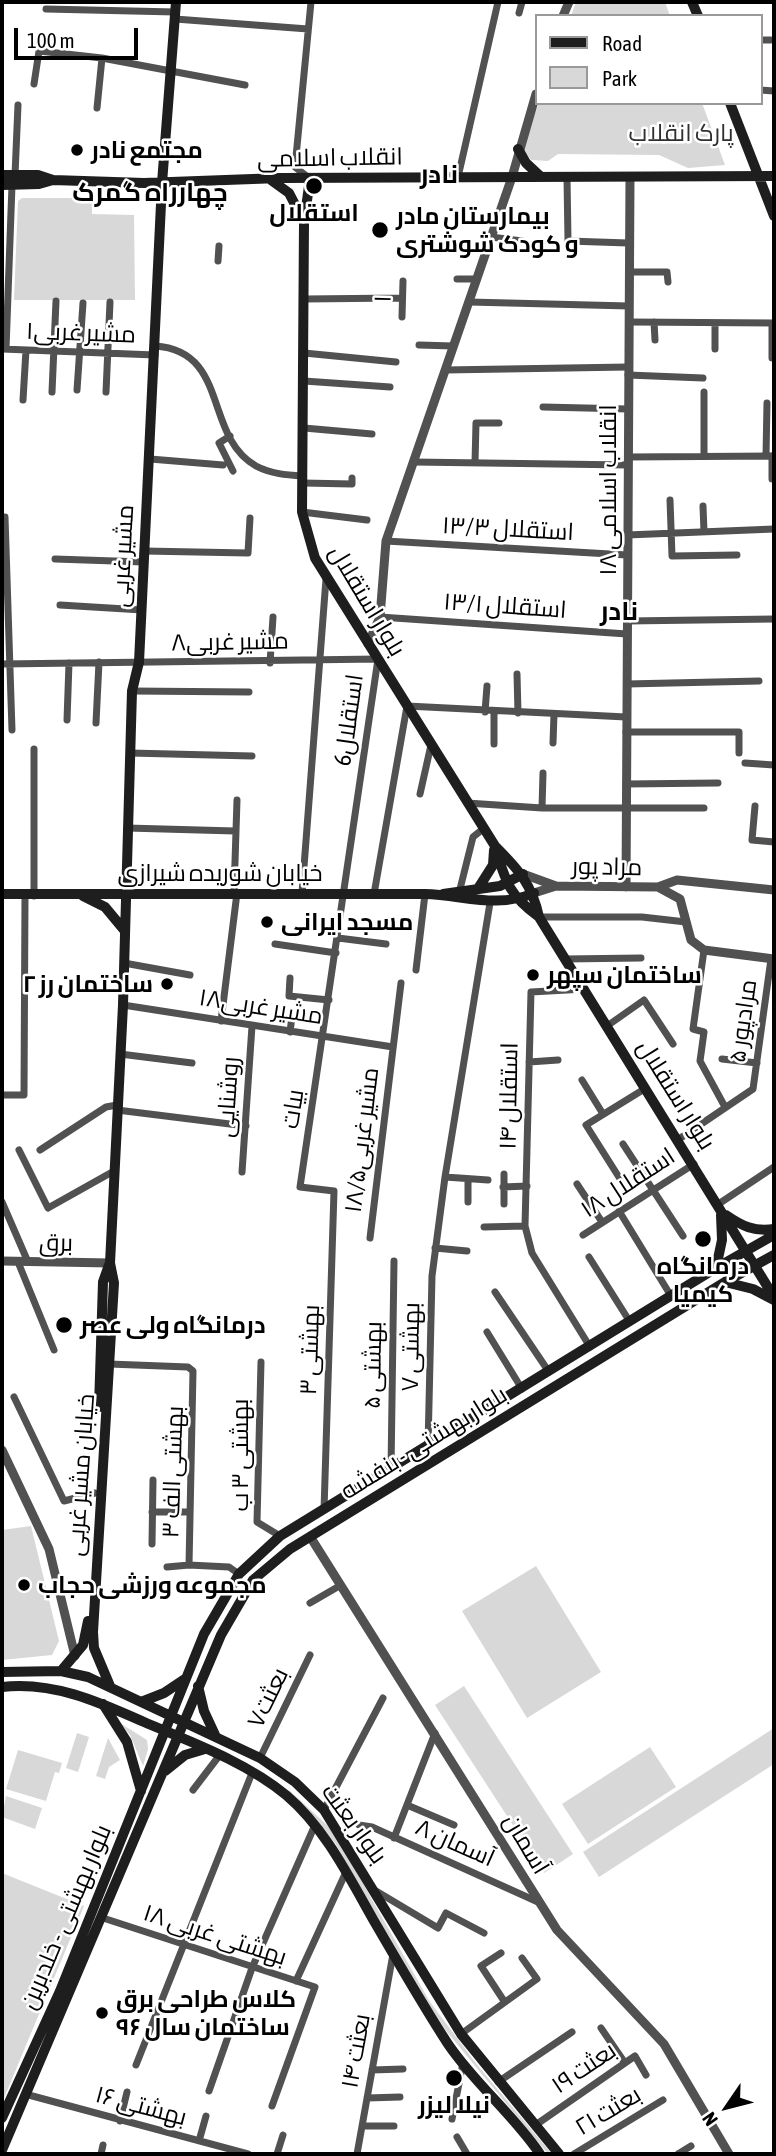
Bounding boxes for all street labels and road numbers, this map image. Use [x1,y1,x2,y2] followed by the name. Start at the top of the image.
[257,142,403,174] street label: انقلاب اسلامی
[369,295,397,303] street label: ۱
[26,317,136,349] street label: مشیر غربی۱
[594,404,622,576] street label: ۱۸ انقلاب اسلامی
[106,504,140,608] street label: مشیر غربی
[441,511,575,547] street label: ۱۳/۳ استقلال
[323,540,411,662] street label: بلوار استقلال
[443,587,567,625] street label: ۱۳/۱ استقلال
[171,627,289,657] street label: مشیر غربی۸
[328,672,370,768] street label: استقلال6
[571,852,643,882] street label: مراد پور
[117,859,323,887] street label: خیابان شوریده شیرازی
[723,978,763,1064] street label: ۵ مرادپور
[197,983,325,1031] street label: مشیر غربی۱۸
[631,1035,721,1155] street label: بلوار استقلال
[494,1042,524,1150] street label: استقلال ۱۴
[211,1056,245,1138] street label: روشنایی
[339,1066,385,1214] street label: مشیر غربی۱۸/۵
[276,1087,310,1131] street label: بیات
[576,1142,680,1224] street label: استقلال ۱۸
[39,1228,73,1258] street label: برق
[396,1302,426,1392] street label: بهشتی ۷
[294,1304,326,1396] street label: بهشتی ۳
[358,1321,388,1409] street label: بهشتی ۵
[335,1380,513,1506] street label: بلوار بهشتی - بنفشه
[61,1393,101,1557] street label: خیابان مشیر غربی
[226,1399,254,1511] street label: بهشتی ۳ ب
[156,1405,190,1539] street label: بهشتی الف ۳
[241,1663,295,1733] street label: بعثت۷
[315,1778,393,1870] street label: بلوار بعثت
[497,1808,555,1880] street label: آسمان
[411,1813,499,1873] street label: ۸ آسمان
[14,1820,118,2014] street label: بلوار بهشتی - خلدبرین
[140,1898,290,1972] street label: بهشتی غربی ۱۸
[335,2012,377,2090] street label: بعثت ۱۴
[546,2036,622,2100] street label: بعثت ۱۹
[92,2080,190,2132] street label: ۱۶ بهشتی
[570,2080,646,2142] street label: ۲۱ بعثت

